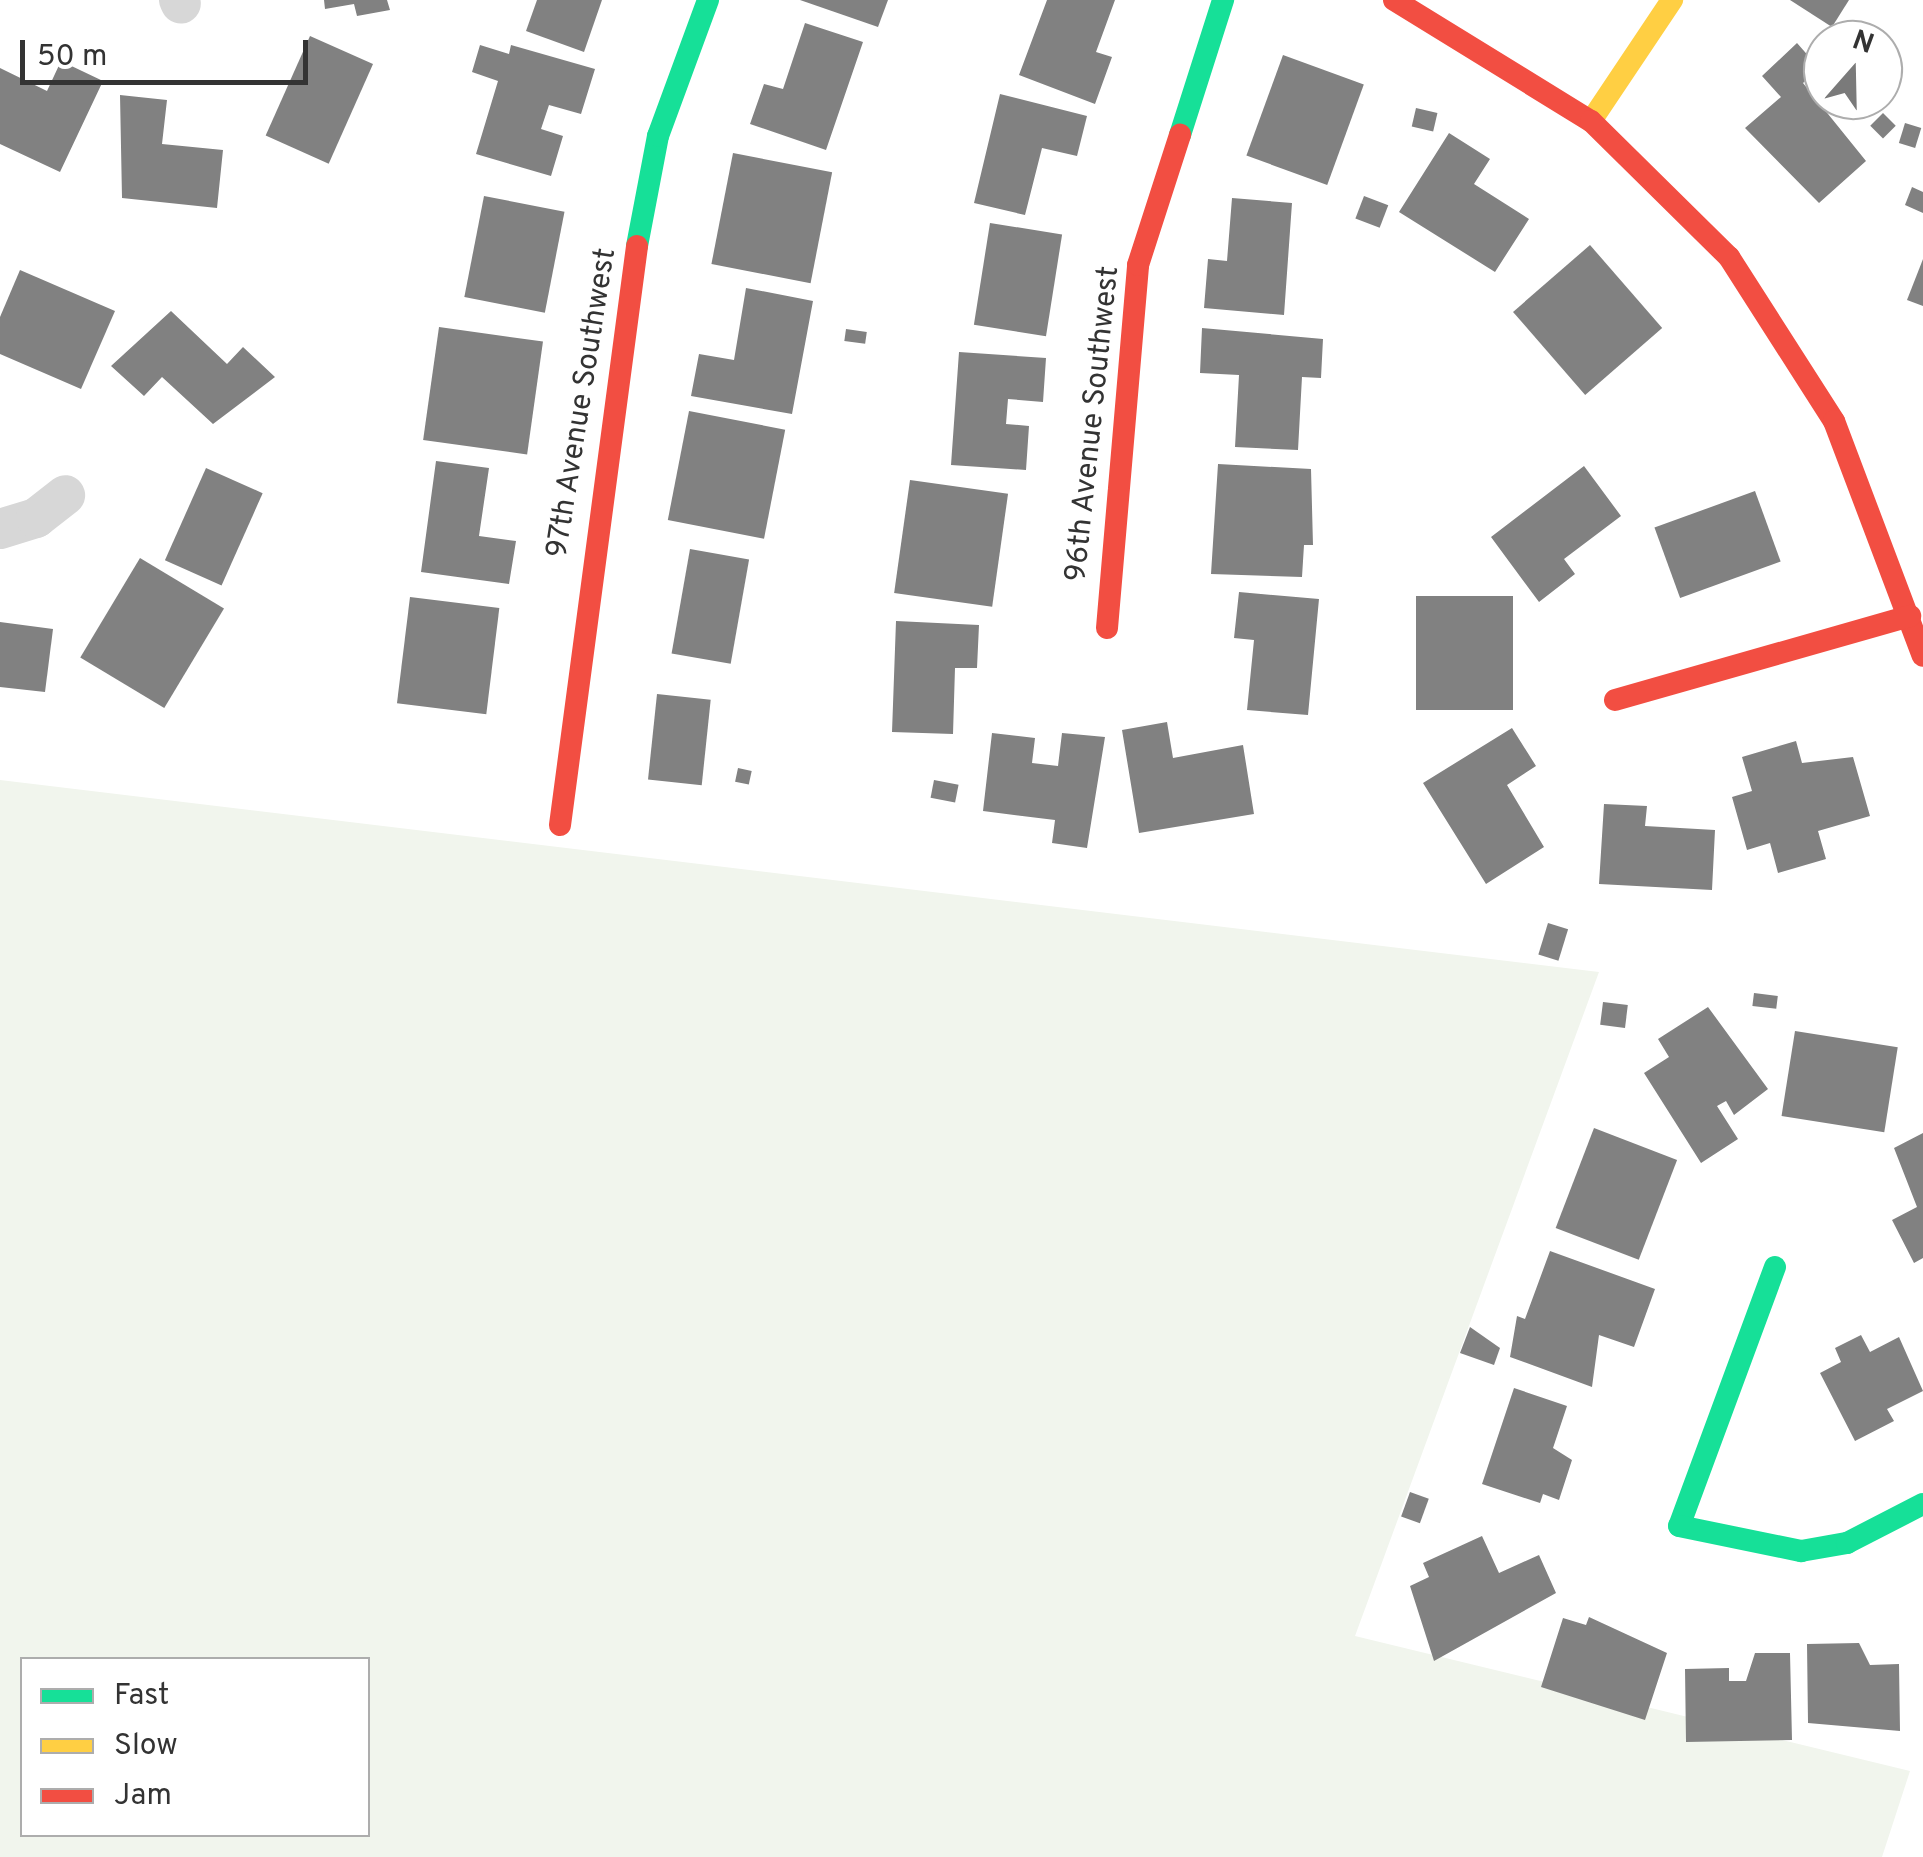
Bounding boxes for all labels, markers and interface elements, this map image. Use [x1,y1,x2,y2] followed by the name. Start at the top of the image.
[25,20,312,82] scale bar
[1803,20,1903,120] north arrow
[1847,23,1878,64] text: N
[37,39,107,76] text: 50 m
[541,245,625,561] street label: 97th Avenue Southwest
[1059,264,1129,584] street label: 96th Avenue Southwest
[20,1657,370,1837] legend
[114,1678,169,1715] text: Fast
[114,1728,178,1765] text: Slow
[114,1778,172,1815] text: Jam

